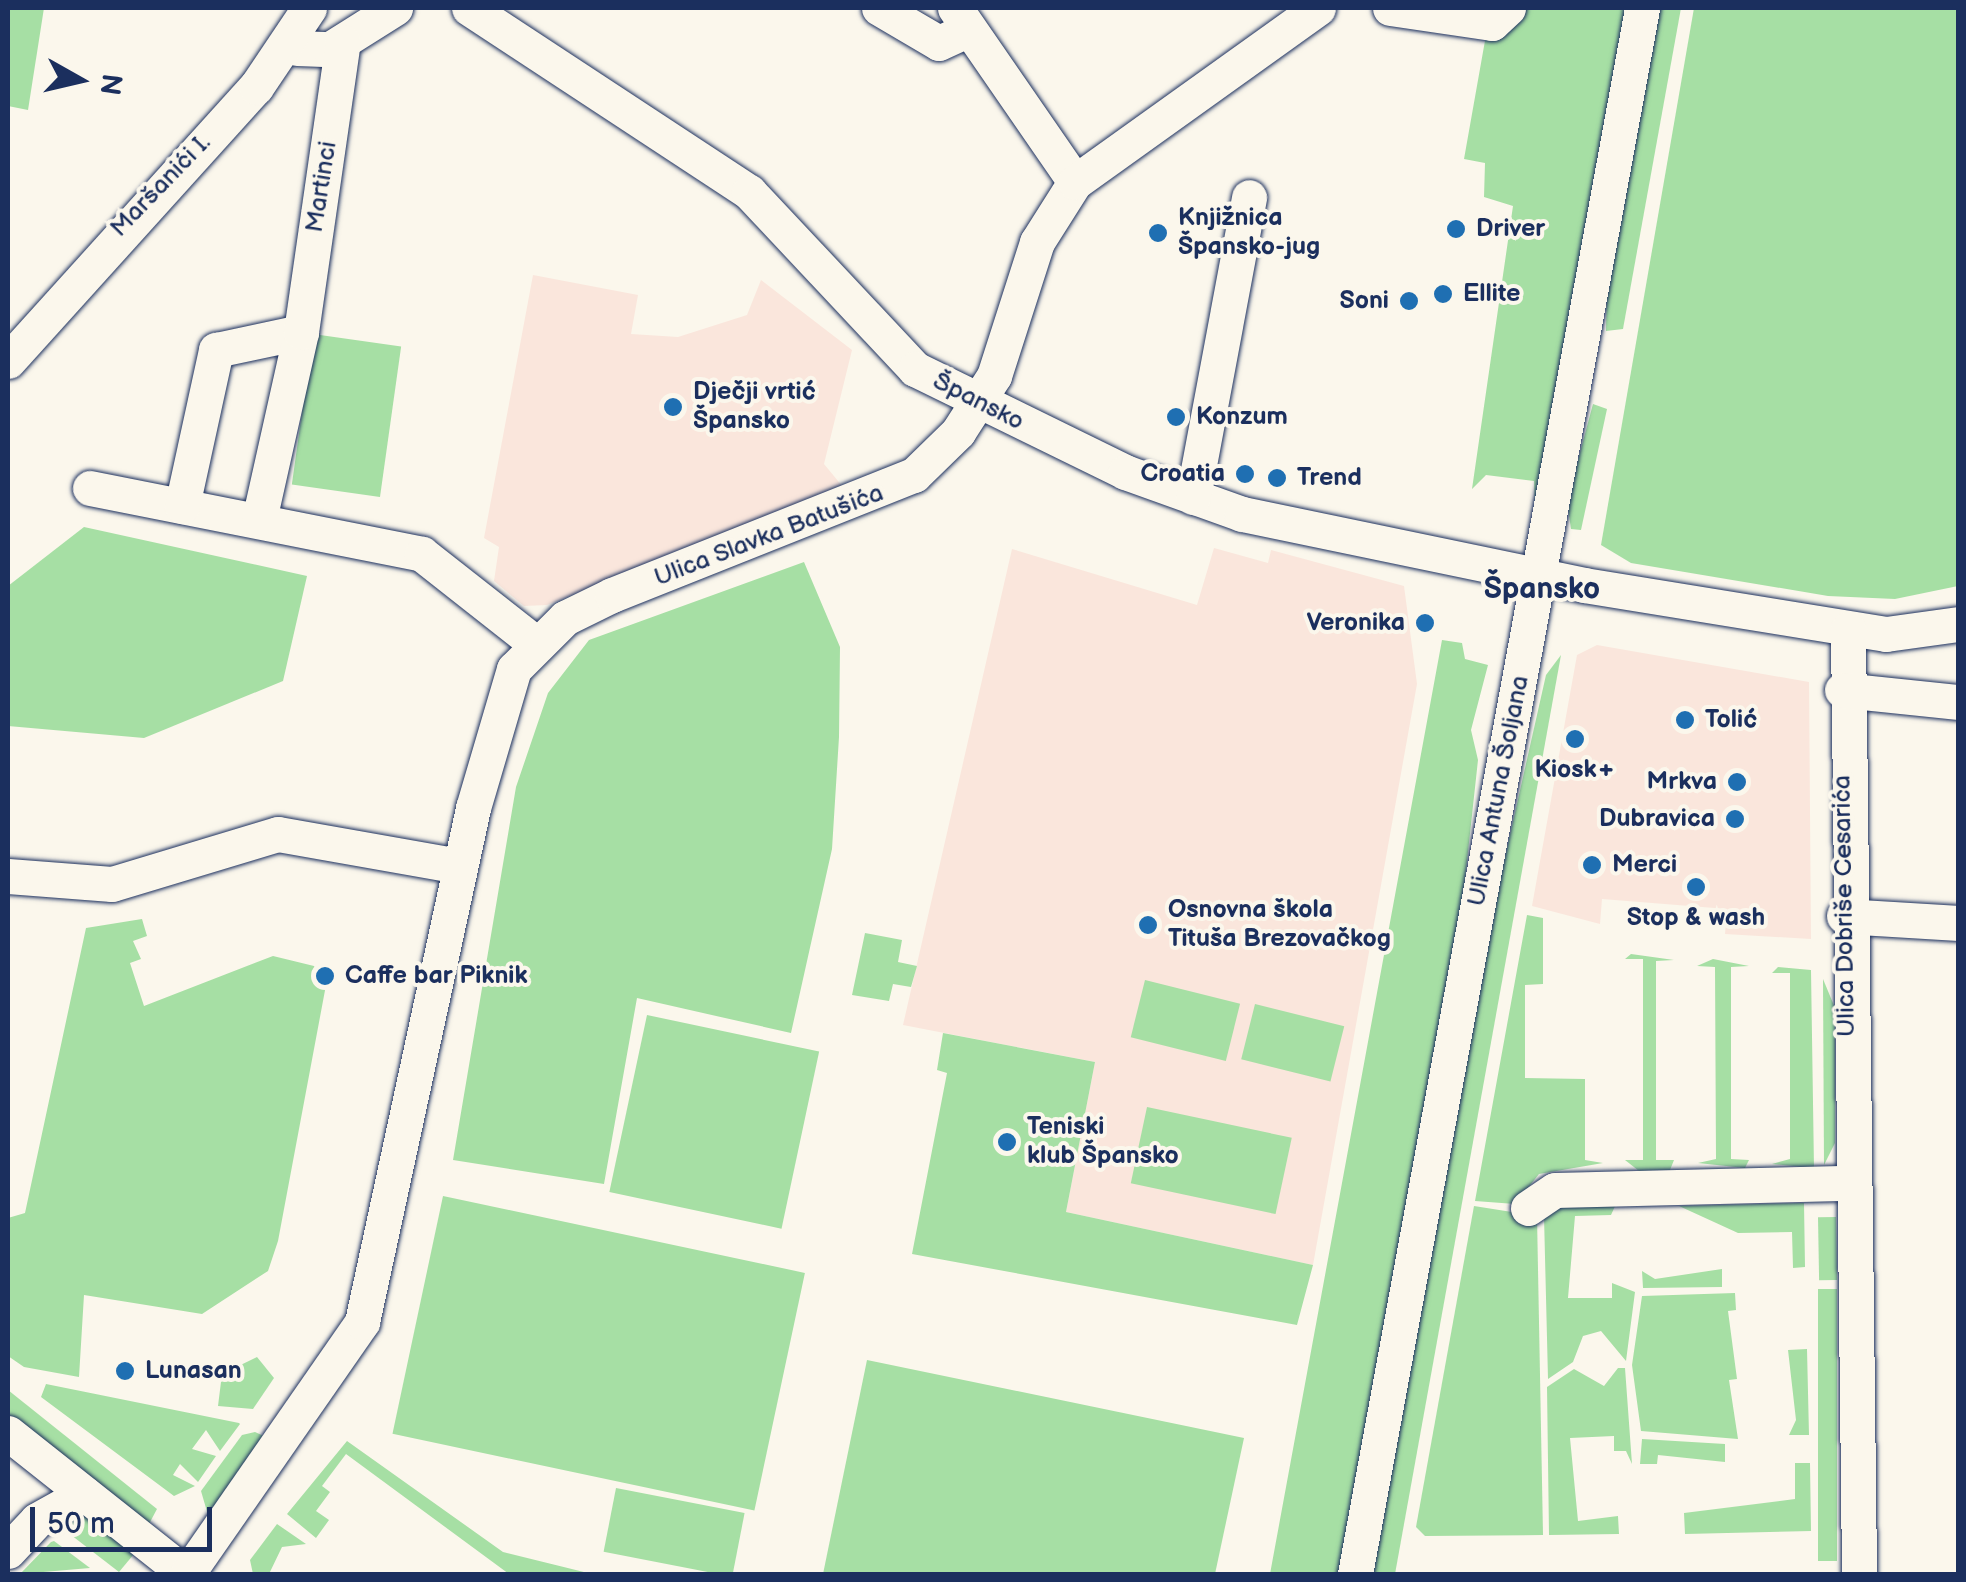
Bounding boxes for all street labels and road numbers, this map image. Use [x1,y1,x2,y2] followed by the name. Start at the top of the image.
[105,128,217,244] street label: Maršanići I.
[300,139,344,235] street label: Martinci
[928,366,1028,438] street label: Špansko
[650,478,888,594] street label: Ulica Slavka Batušića
[1462,673,1536,909] street label: Ulica Antuna Šoljana
[1828,775,1862,1037] street label: Ulica Dobriše Cesarića

